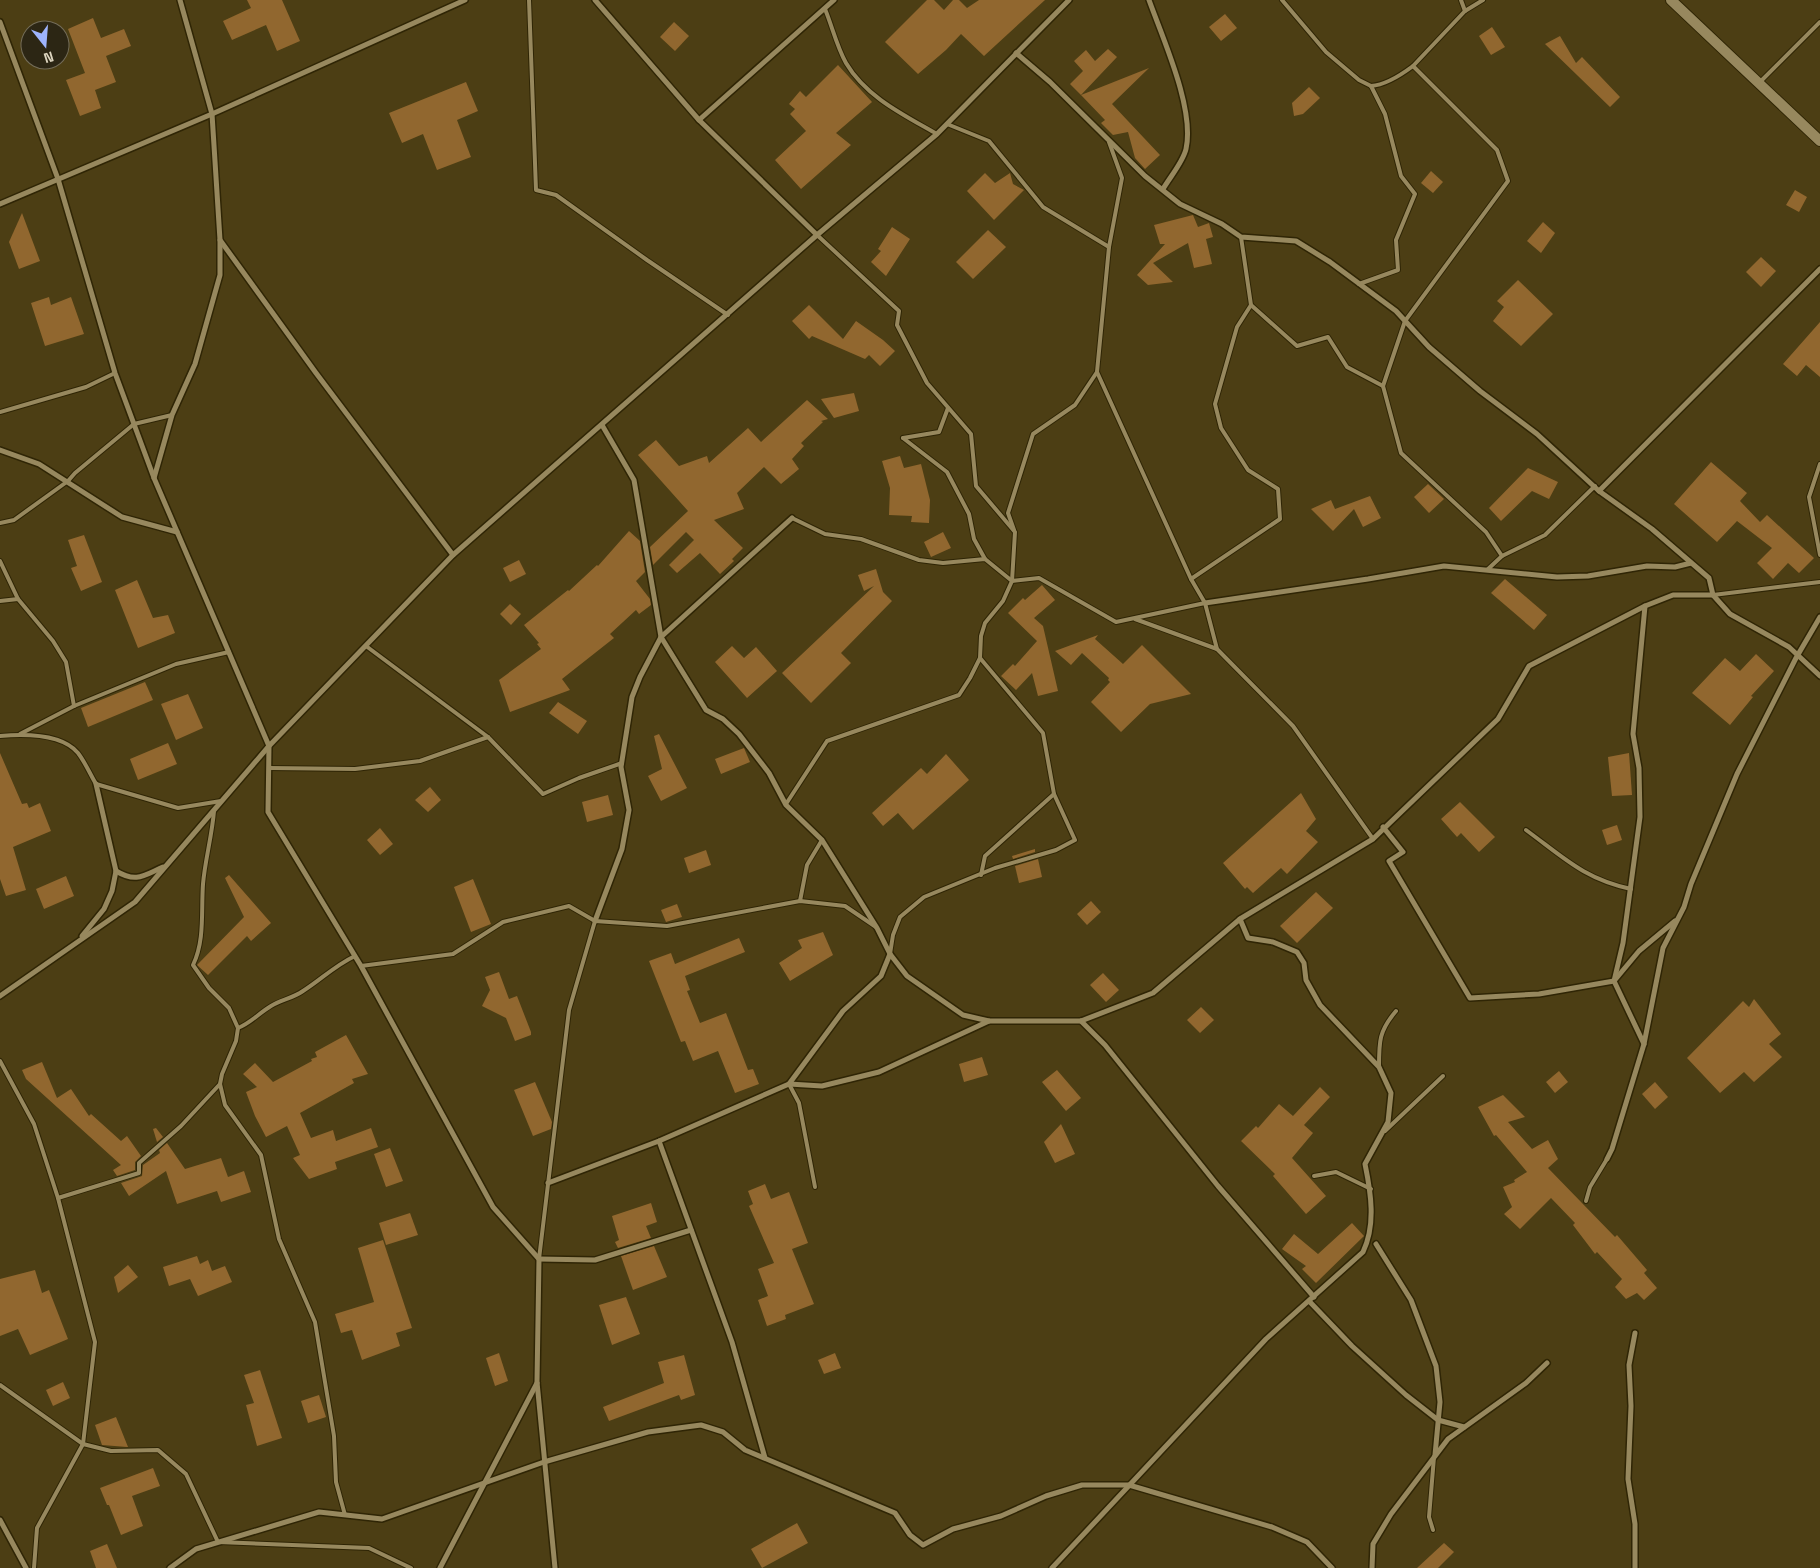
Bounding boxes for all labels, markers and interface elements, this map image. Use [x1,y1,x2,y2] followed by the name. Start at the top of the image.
[20,20,70,70] north arrow
[42,47,56,67] text: N

